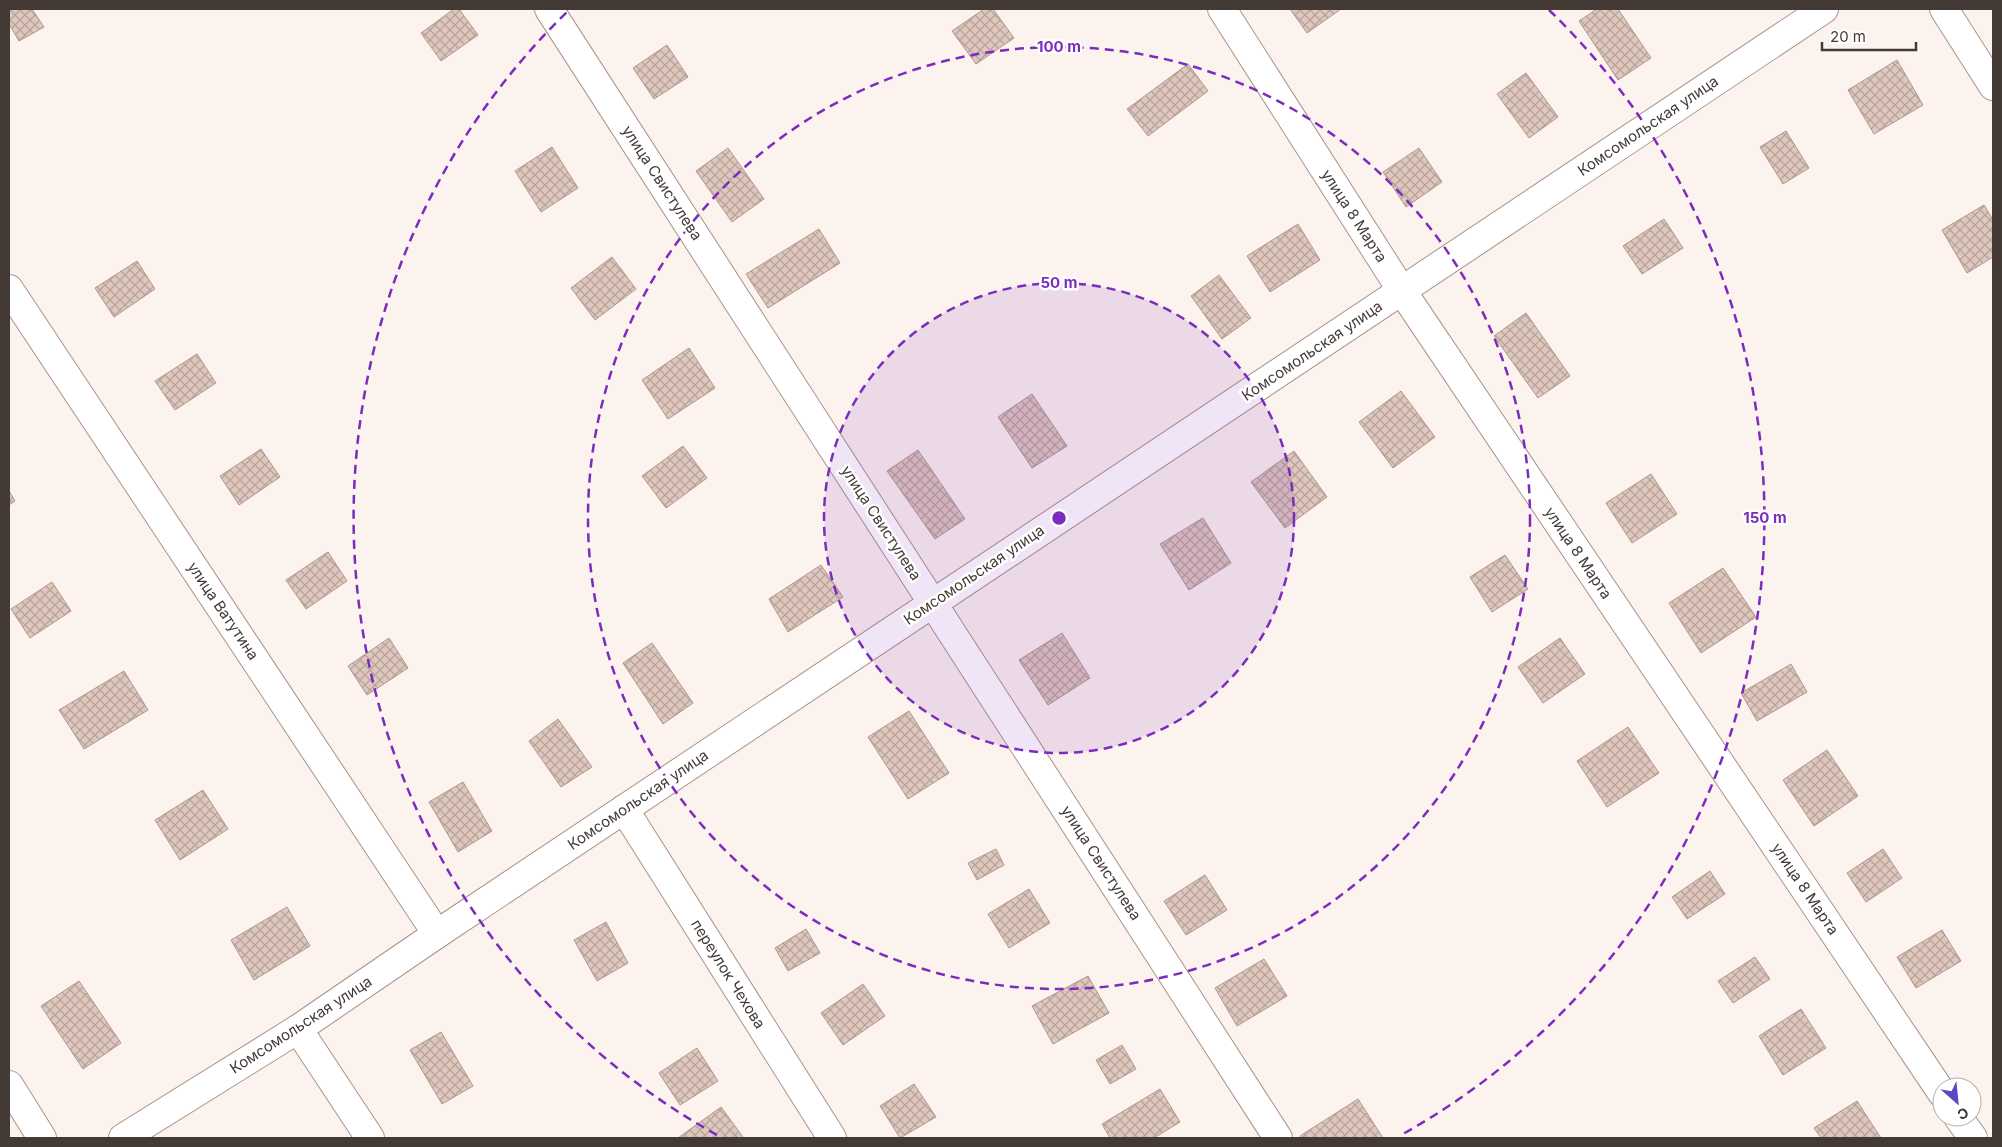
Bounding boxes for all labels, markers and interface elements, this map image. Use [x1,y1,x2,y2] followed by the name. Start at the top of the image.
[1822,20,1916,52] scale bar
[1830,27,1866,46] text: 20 m
[1037,37,1081,56] text: 100 m
[1574,71,1722,180] street label: Комсомольская улица
[618,122,707,244] street label: улица Свистулева
[1317,166,1392,266] street label: улица 8 Марта
[1041,273,1077,292] text: 50 m
[1238,296,1386,405] street label: Комсомольская улица
[837,462,926,584] street label: улица Свистулева
[1541,503,1616,602] street label: улица 8 Марта
[1743,508,1787,527] text: 150 m
[1050,509,1068,527] centre of rings
[900,520,1048,629] street label: Комсомольская улица
[184,558,263,663] street label: улица Ватутина
[564,745,712,854] street label: Комсомольская улица
[1057,802,1146,924] street label: улица Свистулева
[1768,839,1843,938] street label: улица 8 Марта
[687,915,770,1032] street label: переулок Чехова
[226,972,375,1078] street label: Комсомольская улица
[1932,1077,1982,1127] north arrow
[1955,1104,1972,1124] text: С

